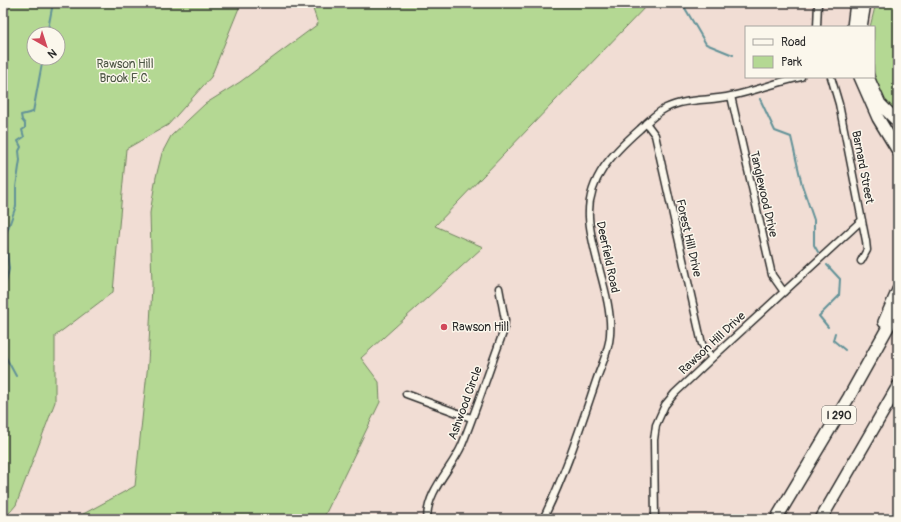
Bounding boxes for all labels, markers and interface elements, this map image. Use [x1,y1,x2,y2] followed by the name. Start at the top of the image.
[26,26,66,66] north arrow
[745,26,875,78] legend
[781,35,806,50] text: Road
[45,46,59,61] text: N
[781,55,802,70] text: Park
[96,57,154,86] park label: Rawson Hill Brook F.C.
[848,129,877,205] street label: Barnard Street
[746,150,781,239] street label: Tanglewood Drive
[672,198,705,279] street label: Forest Hill Drive
[593,220,622,294] street label: Deerfield Road
[676,309,749,378] street label: Rawson Hill Drive
[452,320,509,335] place label: Rawson Hill
[439,322,449,332] marker: Rawson Hill
[445,364,486,442] street label: Ashwood Circle
[822,406,856,424] road number: I 290

